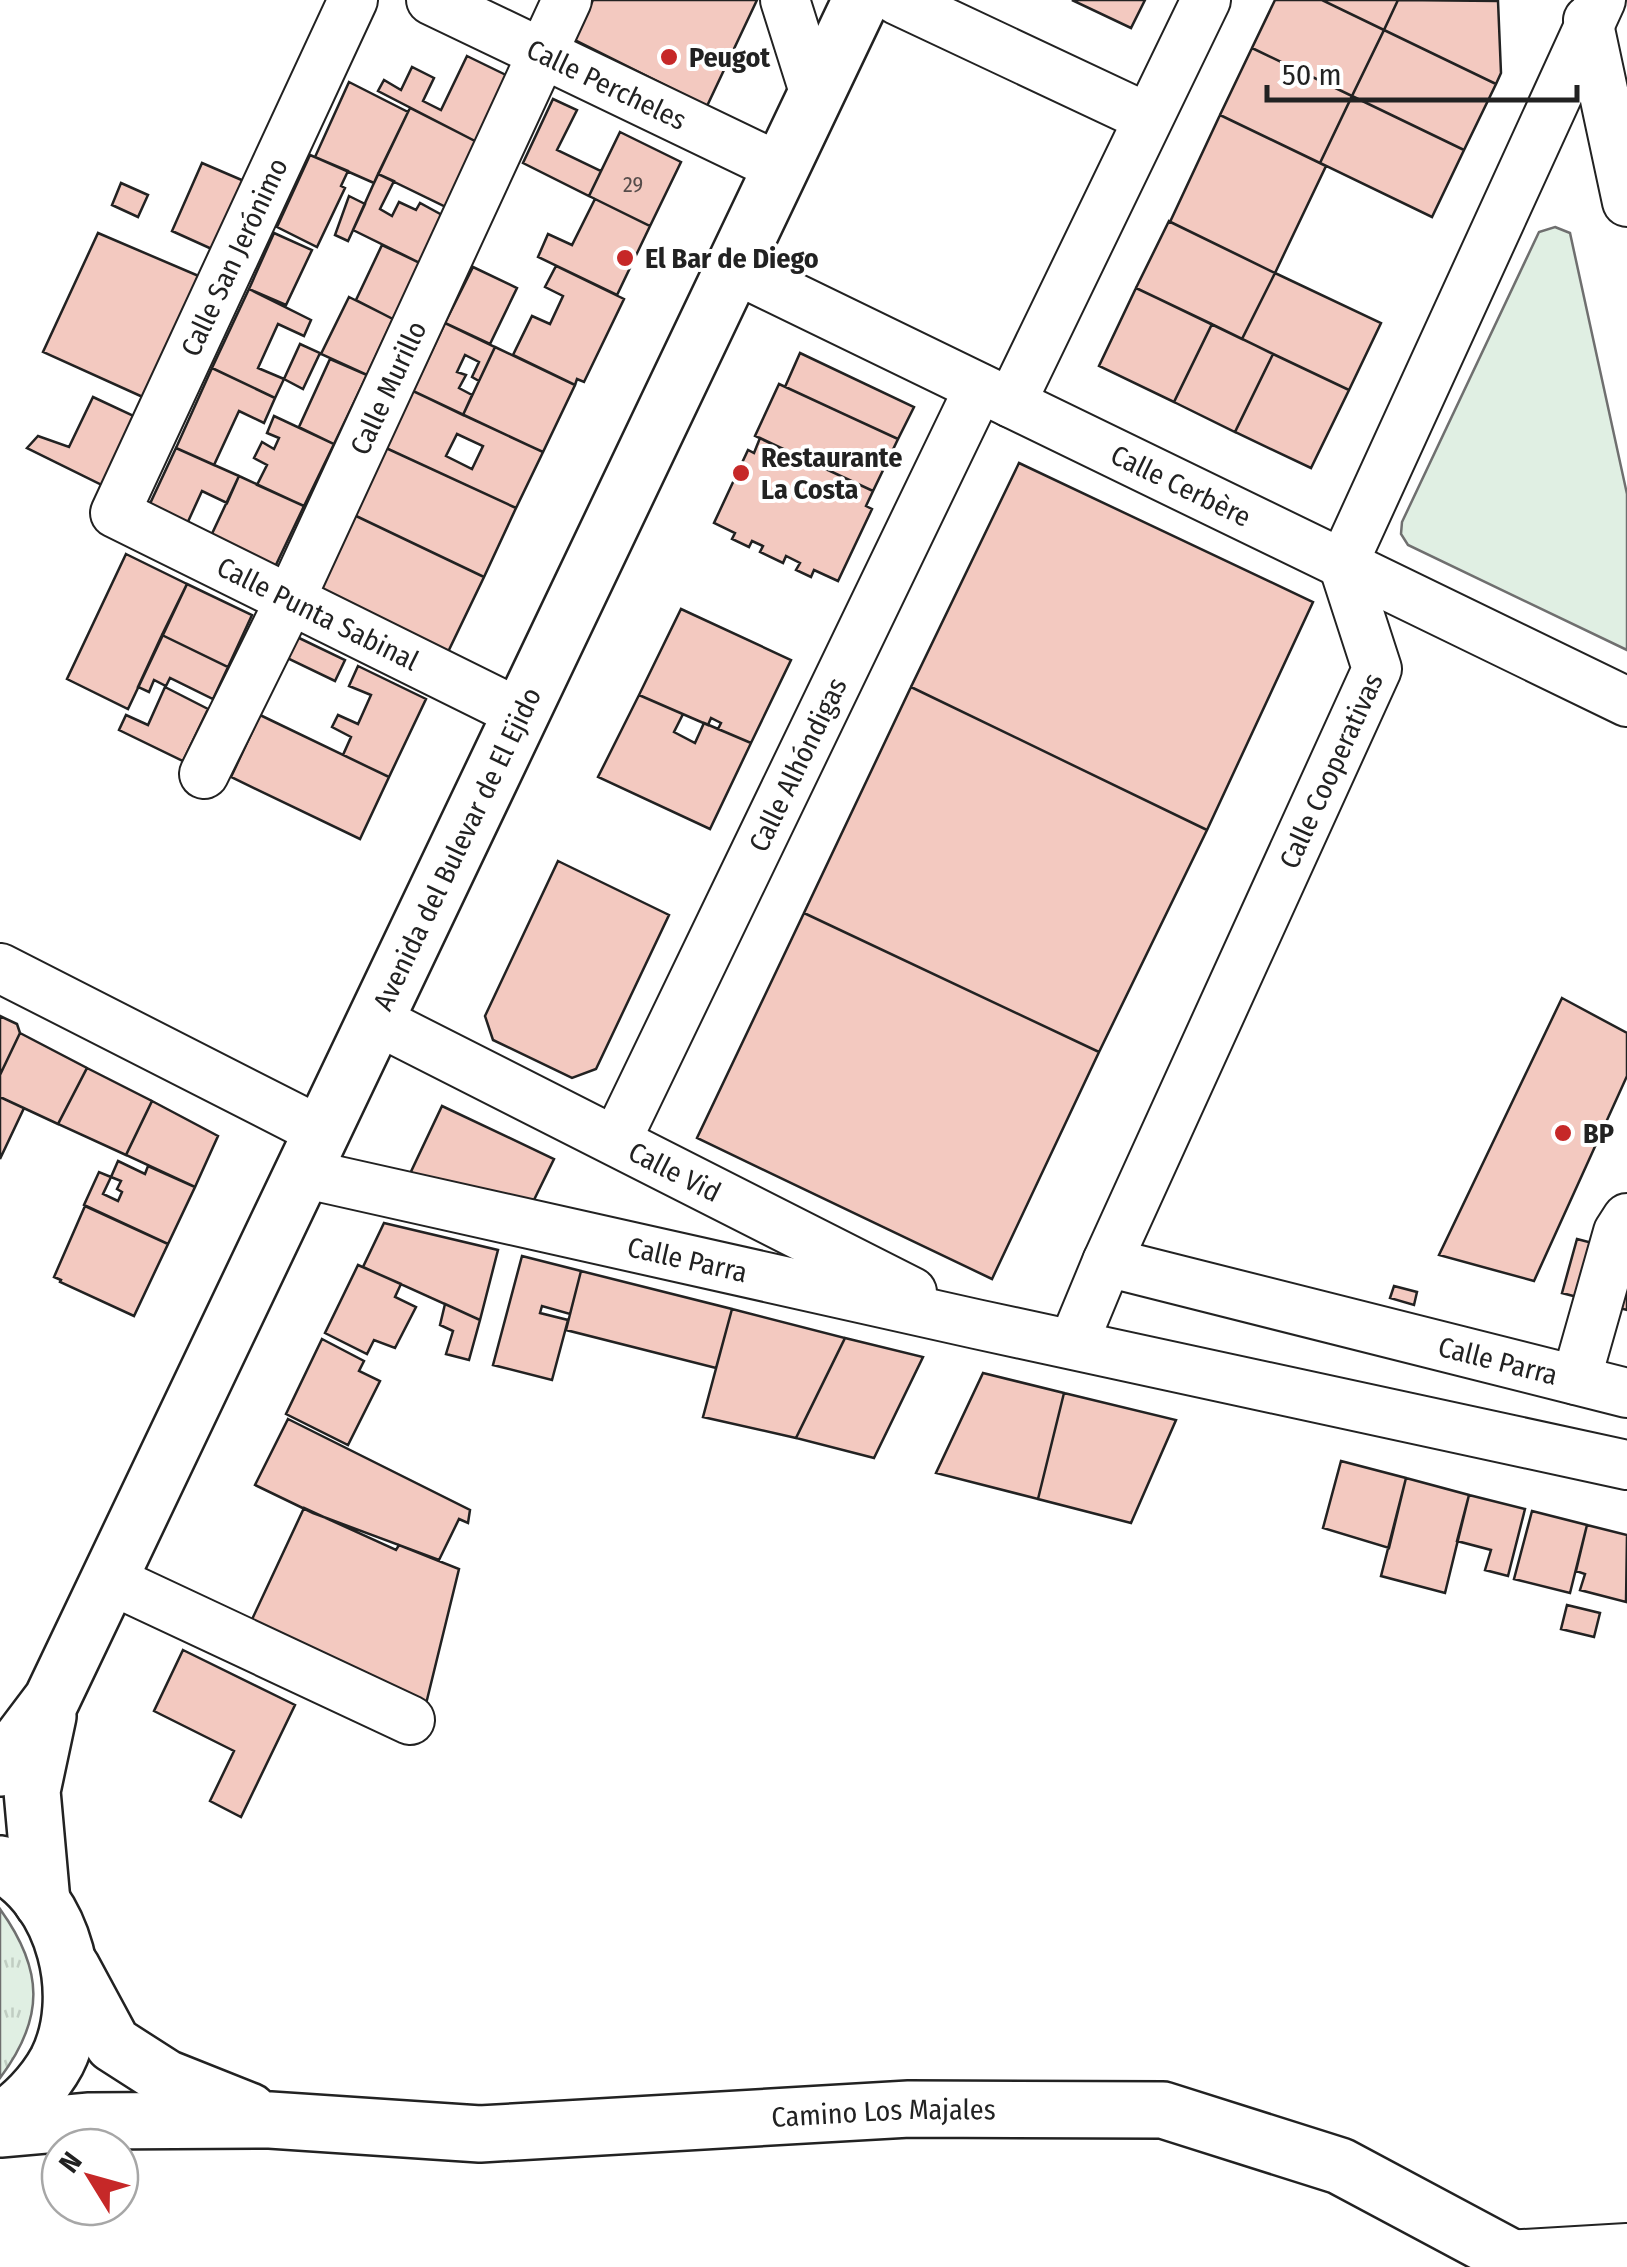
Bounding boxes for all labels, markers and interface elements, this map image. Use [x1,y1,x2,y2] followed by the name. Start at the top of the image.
[522,33,692,137] street label: Calle Percheles
[1267,40,1577,102] scale bar
[689,41,771,74] place label: Peugot
[658,46,680,68] marker: Peugot
[1282,57,1342,93] text: 50 m
[174,153,295,361] street label: Calle San Jerónimo
[623,171,643,198] house number: 29
[645,242,819,275] place label: El Bar de Diego
[614,247,636,269] marker: El Bar de Diego
[343,316,434,460] street label: Calle Murillo
[1105,438,1256,534] street label: Calle Cerbère
[761,441,902,506] place label: Restaurante La Costa
[730,462,752,484] marker: Restaurante La Costa
[212,550,424,678] street label: Calle Punta Sabinal
[1273,668,1390,874] street label: Calle Cooperativas
[742,672,854,857] street label: Calle Alhóndigas
[366,682,548,1016] street label: Avenida del Bulevar de El Ejido
[1583,1117,1614,1150] place label: BP
[1552,1122,1574,1144] marker: BP
[623,1135,726,1209] street label: Calle Vid
[624,1230,750,1289] street label: Calle Parra
[1435,1330,1561,1392] street label: Calle Parra
[771,2093,996,2134] street label: Camino Los Majales
[40,2127,140,2227] north arrow
[52,2146,89,2179] text: N

